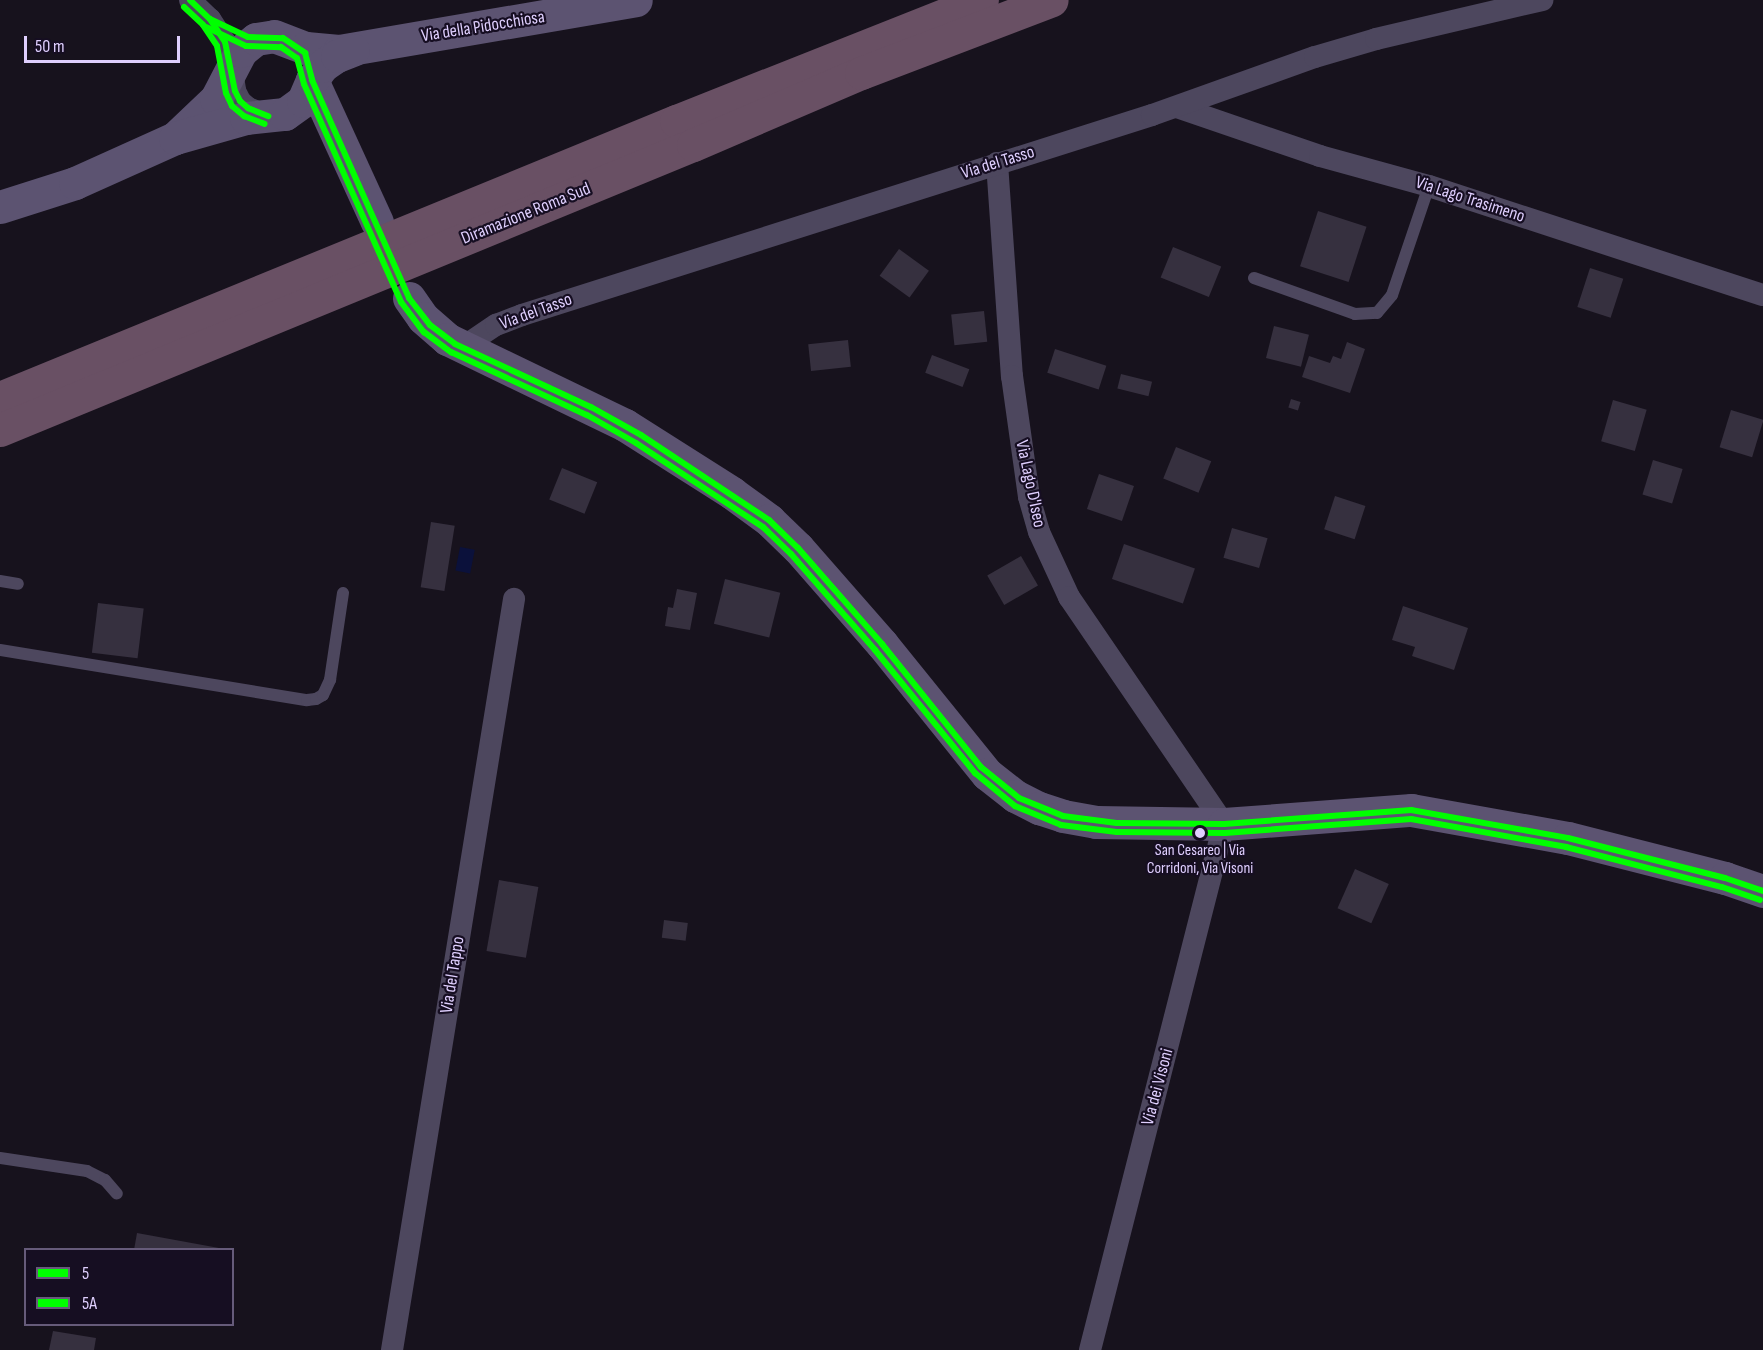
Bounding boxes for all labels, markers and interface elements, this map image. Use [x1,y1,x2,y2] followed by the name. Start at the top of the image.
[420,7,546,47] street label: Via della Pidocchiosa
[27,24,183,62] scale bar
[35,36,65,57] text: 50 m
[959,142,1037,184] street label: Via del Tasso
[1413,172,1527,228] street label: Via Lago Trasimeno
[458,178,594,250] street label: Diramazione Roma Sud
[497,289,575,335] street label: Via del Tasso
[1010,438,1050,530] street label: Via Lago D'Iseo
[1194,827,1206,839] marker: San Cesareo | Via Corridoni, Via Visoni
[1147,841,1253,879] place label: San Cesareo | Via Corridoni, Via Visoni
[436,935,470,1015] street label: Via del Tappo
[1137,1046,1179,1128] street label: Via dei Visoni
[24,1248,234,1326] legend
[82,1263,89,1284] text: 5
[82,1293,97,1314] text: 5A

